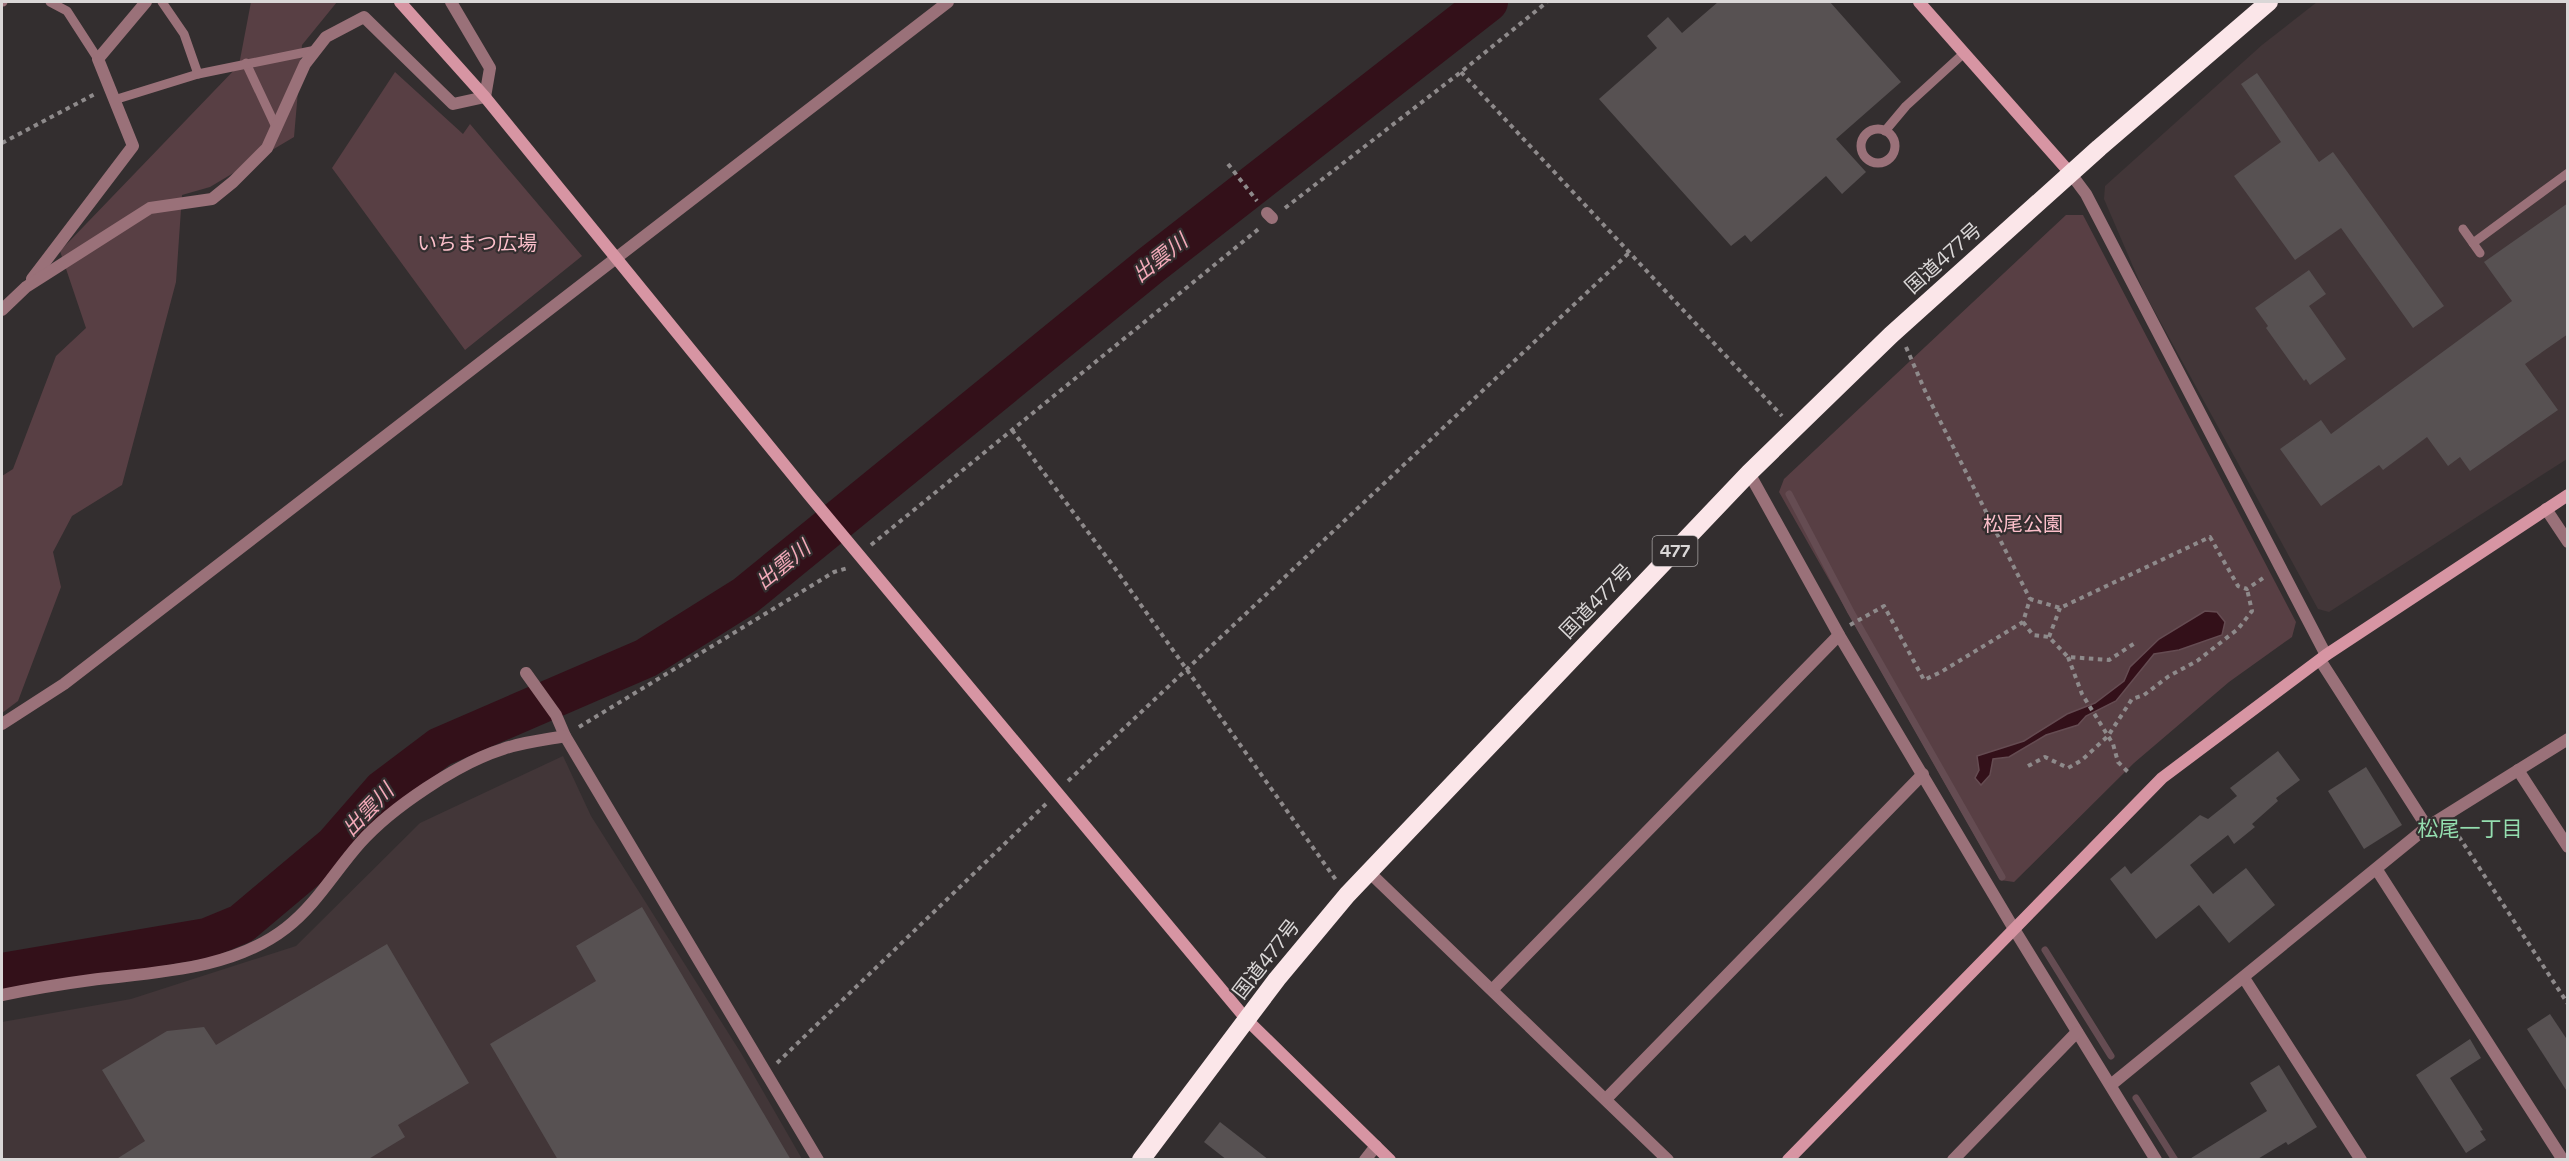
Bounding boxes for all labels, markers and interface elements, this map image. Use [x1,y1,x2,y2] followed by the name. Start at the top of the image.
[1899,217,1987,299] street label: 国道477号
[1127,226,1194,288] water label: 出雲川
[417,230,537,256] park label: いちまつ広場
[1983,511,2063,537] park label: 松尾公園
[750,533,817,595] water label: 出雲川
[1652,536,1698,566] road number: 477
[1554,558,1638,644] street label: 国道477号
[336,776,401,842] water label: 出雲川
[2418,815,2523,842] district label: 松尾一丁目
[1227,914,1305,1004] street label: 国道477号

